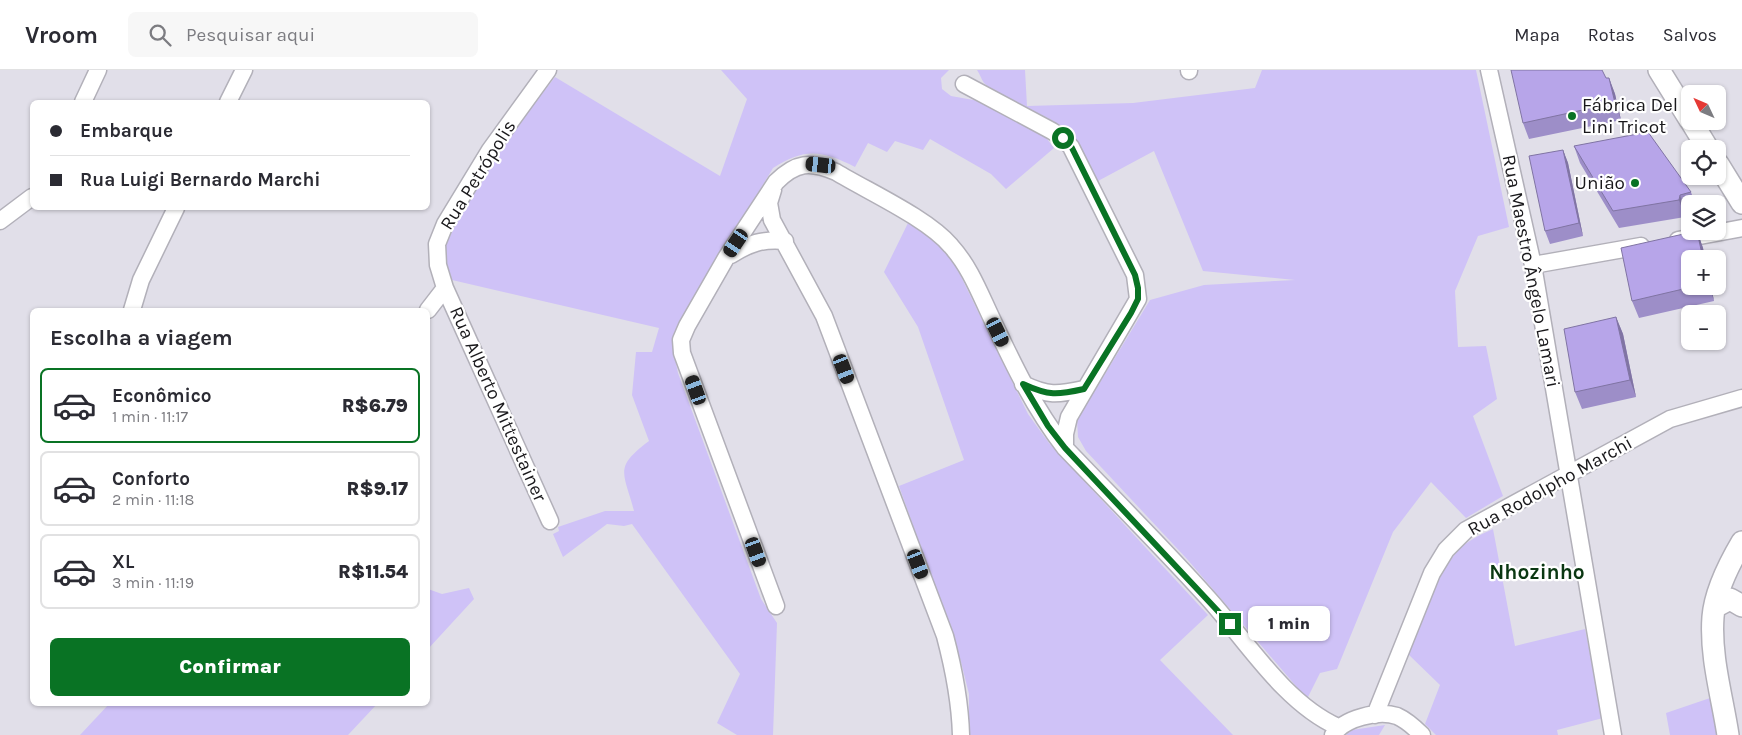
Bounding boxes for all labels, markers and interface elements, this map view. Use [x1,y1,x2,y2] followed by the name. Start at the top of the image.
[128,12,478,57] search box
[25,21,98,49] text: Vroom
[146,21,174,49] icon: search
[186,24,315,46] text: Pesquisar aqui
[1514,24,1560,46] text: Mapa
[1588,24,1635,46] text: Rotas
[1663,24,1717,46] text: Salvos
[1681,85,1726,130] north arrow
[1681,85,1726,350] map controls
[1582,94,1678,138] place label: Fábrica Del Lini Tricot
[1566,110,1578,122] marker: Fábrica Del Lini Tricot
[435,116,521,234] street label: Rua Petrópolis
[80,120,173,142] text: Embarque
[1052,127,1074,149] route start
[1681,140,1726,185] button: locate
[1498,153,1564,389] street label: Rua Maestro Ângelo Lamari
[805,156,836,174] car
[80,169,320,191] text: Rua Luigi Bernardo Marchi
[1575,172,1625,194] place label: União
[1629,177,1641,189] marker: União
[1681,195,1726,240] button: layers
[721,226,750,260] car
[1681,250,1726,295] button: +
[445,303,551,505] street label: Rua Alberto Mittestainer
[1681,305,1726,350] button: −
[984,315,1011,349] car
[50,325,233,351] text: Escolha a viagem
[831,352,856,386] car
[683,373,708,407] car
[52,383,97,428] icon: car
[112,385,212,407] text: Econômico
[342,395,408,417] text: R$6.79
[112,407,188,426] text: 1 min · 11:17
[1464,432,1636,540] street label: Rua Rodolpho Marchi
[52,466,97,511] icon: car
[112,468,190,490] text: Conforto
[347,478,408,500] text: R$9.17
[112,490,194,509] text: 2 min · 11:18
[743,535,768,569] car
[905,547,930,581] car
[52,549,97,594] icon: car
[112,551,134,573] text: XL
[1489,560,1585,584] district label: Nhozinho
[338,561,408,583] text: R$11.54
[112,573,194,592] text: 3 min · 11:19
[1248,606,1330,642] callout: 1 min
[1219,613,1241,635] route end
[1268,614,1310,633] text: 1 min
[50,638,410,696] button: Confirmar

